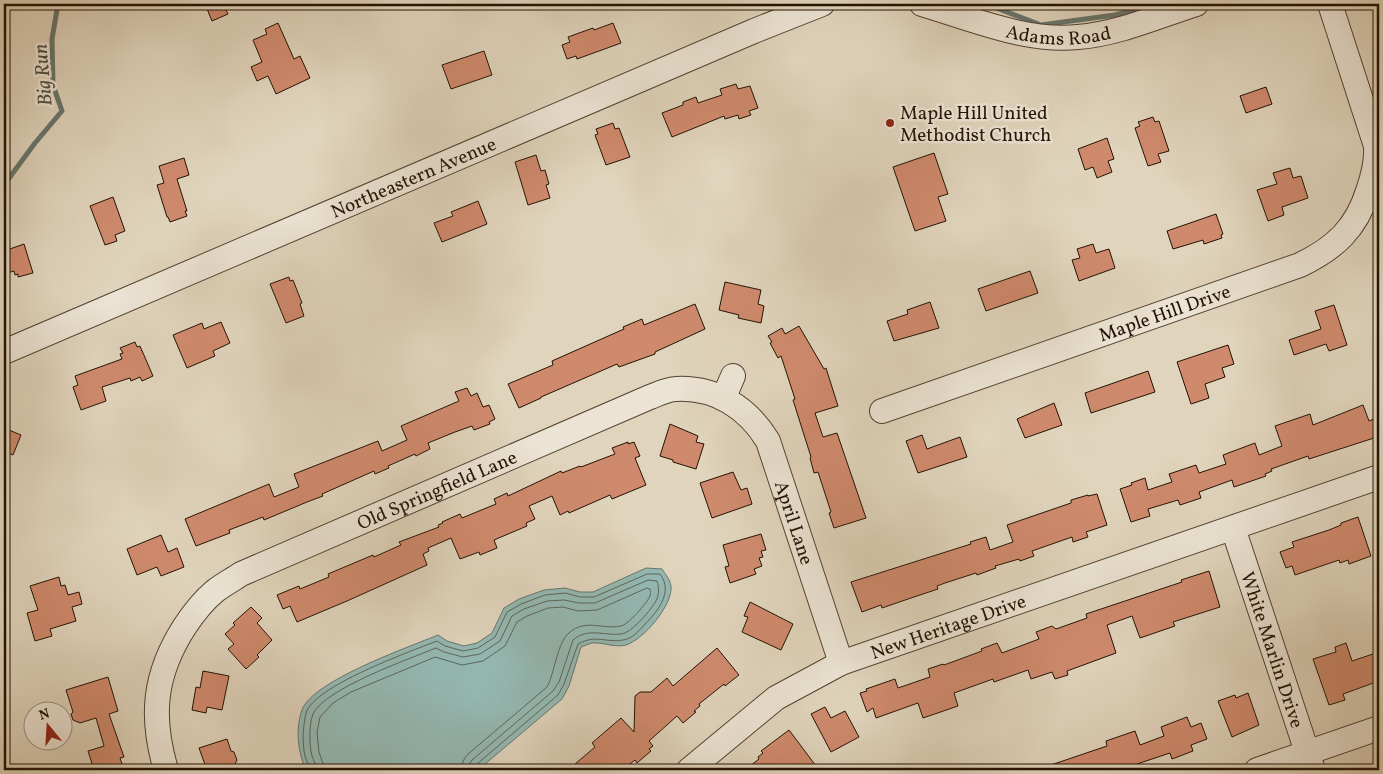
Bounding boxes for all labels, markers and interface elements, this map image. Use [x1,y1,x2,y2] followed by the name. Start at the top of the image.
[1003,19,1114,53] street label: Adams Road
[27,43,61,107] water label: Big Run
[900,101,1051,149] place label: Maple Hill United Methodist Church
[884,117,896,129] marker: Maple Hill United Methodist Church
[327,132,501,226] street label: Northeastern Avenue
[1095,279,1234,349] street label: Maple Hill Drive
[353,445,521,537] street label: Old Springfield Lane
[767,478,819,569] street label: April Lane
[1233,569,1309,732] street label: White Marlin Drive
[867,589,1030,667] street label: New Heritage Drive
[22,702,72,752] north arrow
[37,704,52,726] text: N

